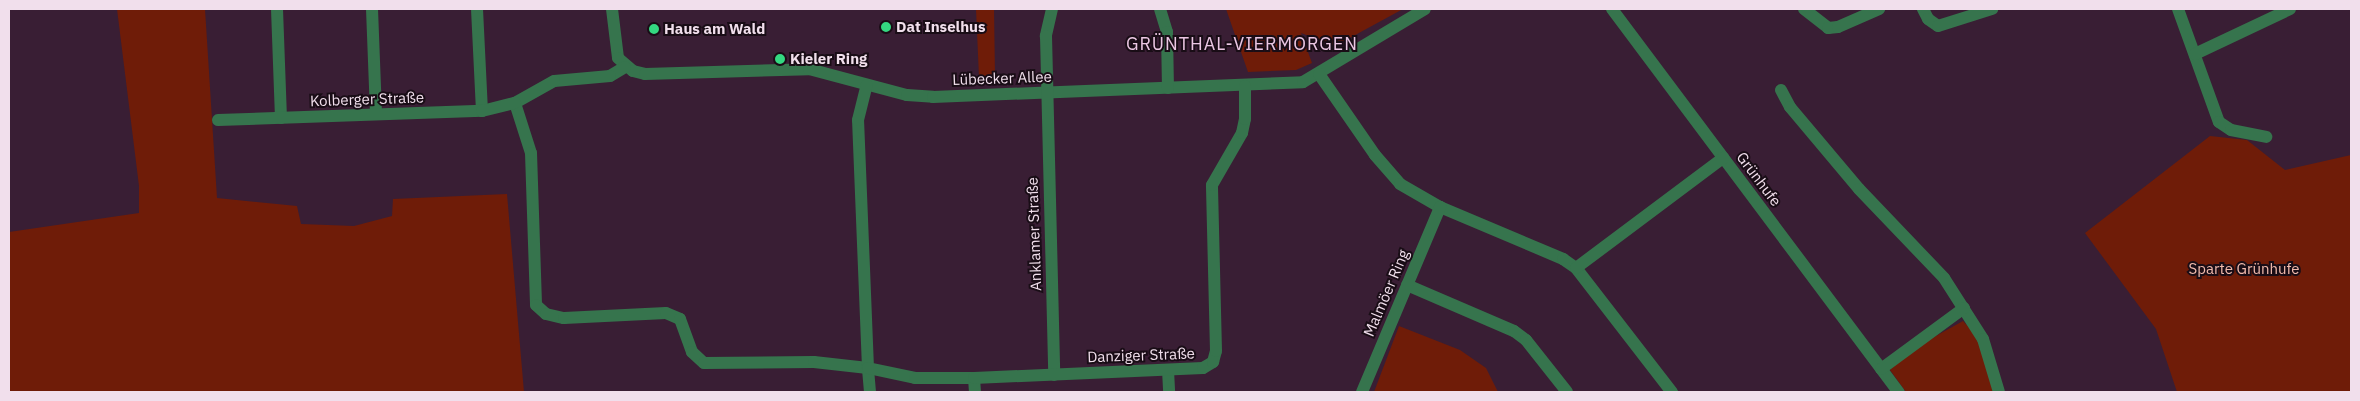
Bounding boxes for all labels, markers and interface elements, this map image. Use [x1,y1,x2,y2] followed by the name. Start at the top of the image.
[896,18,986,36] place label: Dat Inselhus
[664,20,765,38] place label: Haus am Wald
[880,21,892,33] marker: Dat Inselhus
[648,23,660,35] marker: Haus am Wald
[1124,33,1360,55] district label: GRÜNTHAL-VIERMORGEN
[790,50,867,68] place label: Kieler Ring
[774,53,786,65] marker: Kieler Ring
[952,67,1052,89] street label: Lübecker Allee
[310,88,424,110] street label: Kolberger Straße
[1733,148,1785,210] street label: Grünhufe
[1023,177,1045,291] street label: Anklamer Straße
[1360,247,1412,339] street label: Malmöer Ring
[2188,260,2300,278] park label: Sparte Grünhufe
[1087,344,1195,366] street label: Danziger Straße

